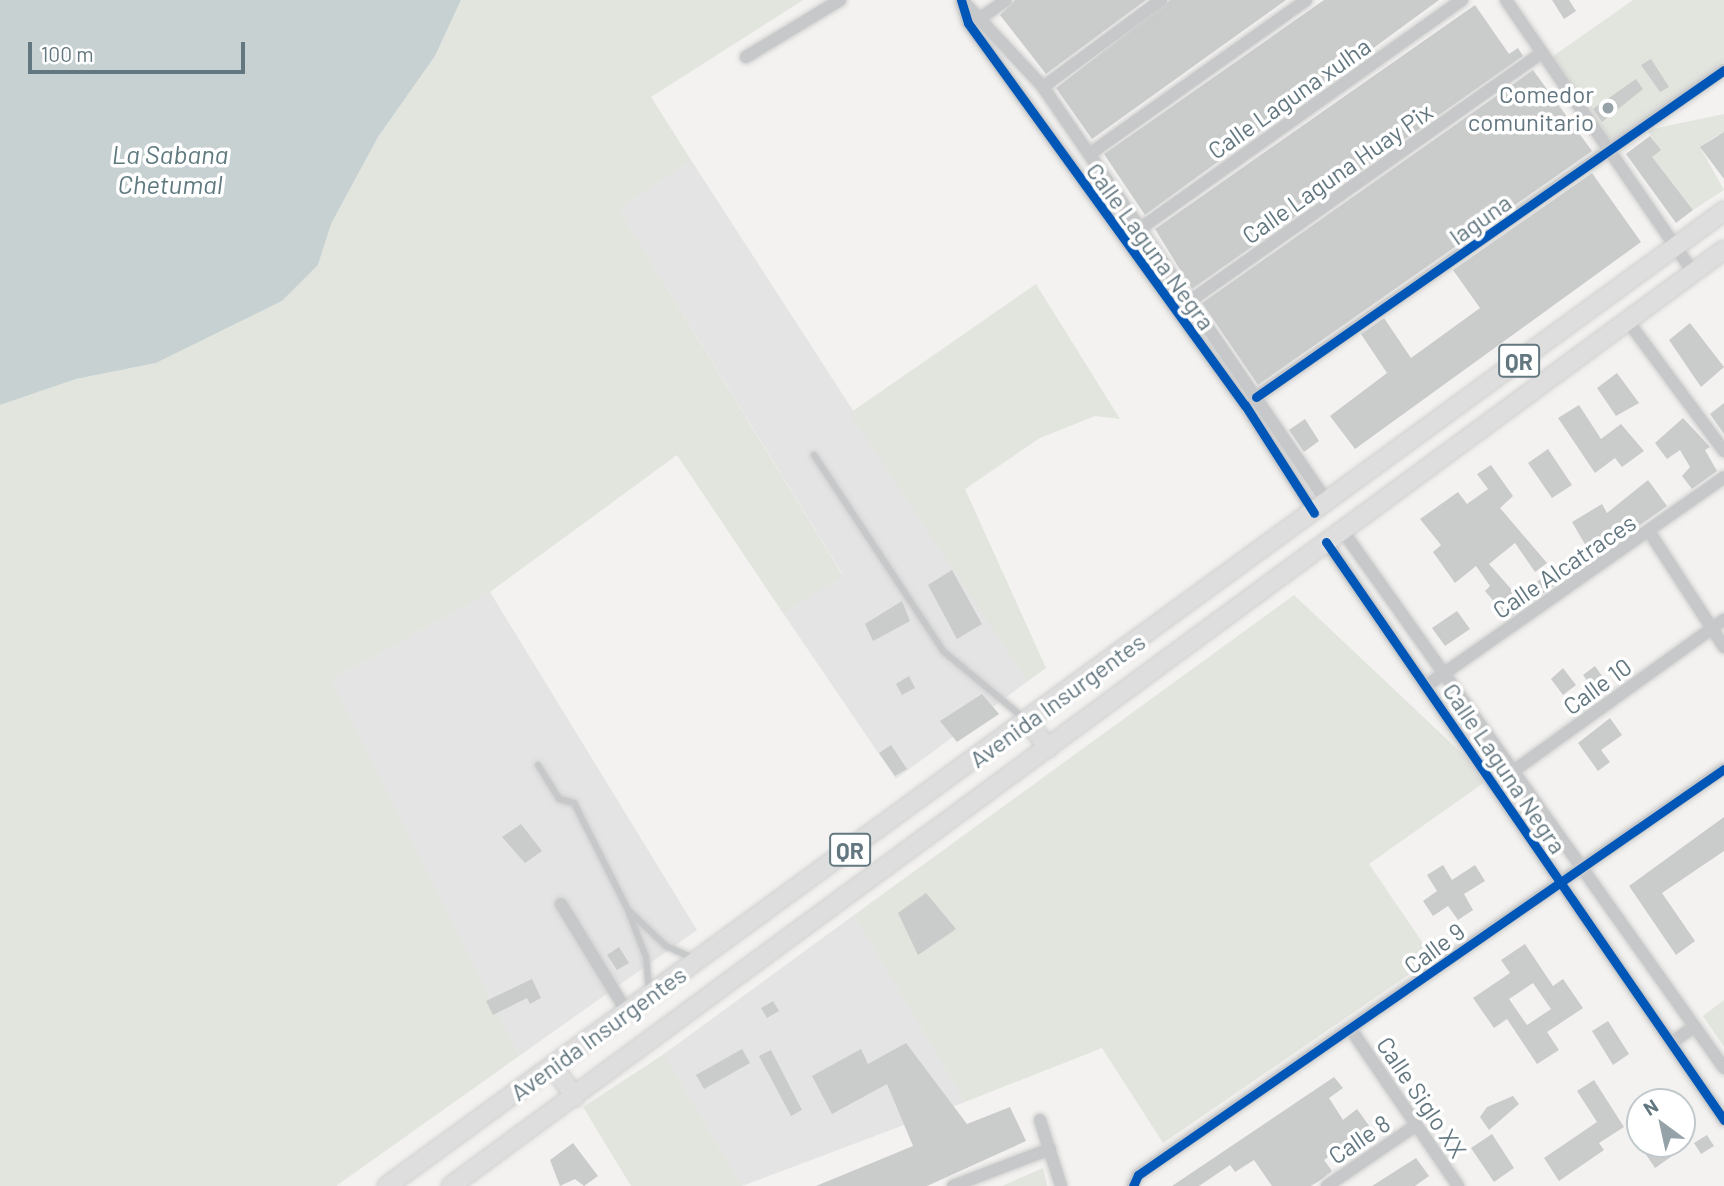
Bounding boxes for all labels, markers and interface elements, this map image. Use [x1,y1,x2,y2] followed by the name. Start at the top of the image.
[32,28,248,72] scale bar
[1202,31,1376,165] street label: Calle Laguna xulha
[41,41,94,66] text: 100 m
[1468,80,1594,136] place label: Comedor comunitario
[1236,97,1438,249] street label: Calle Laguna Huay Pix
[1600,100,1616,116] marker: Comedor comunitario
[112,138,228,200] water label: La Sabana Chetumal
[1081,157,1221,335] street label: Calle Laguna Negra
[1444,188,1516,250] street label: laguna
[1498,342,1540,380] road number: QR
[1487,508,1641,624] street label: Calle Alcatraces
[964,627,1150,773] street label: Avenida Insurgentes
[1557,652,1637,720] street label: Calle 10
[1437,677,1573,859] street label: Calle Laguna Negra
[829,830,871,870] road number: QR
[1398,916,1470,980] street label: Calle 9
[505,960,691,1106] street label: Avenida Insurgentes
[1371,1031,1473,1163] street label: Calle Siglo XX
[1626,1088,1696,1158] north arrow
[1639,1094,1662,1120] text: N
[1323,1108,1395,1170] street label: Calle 8

